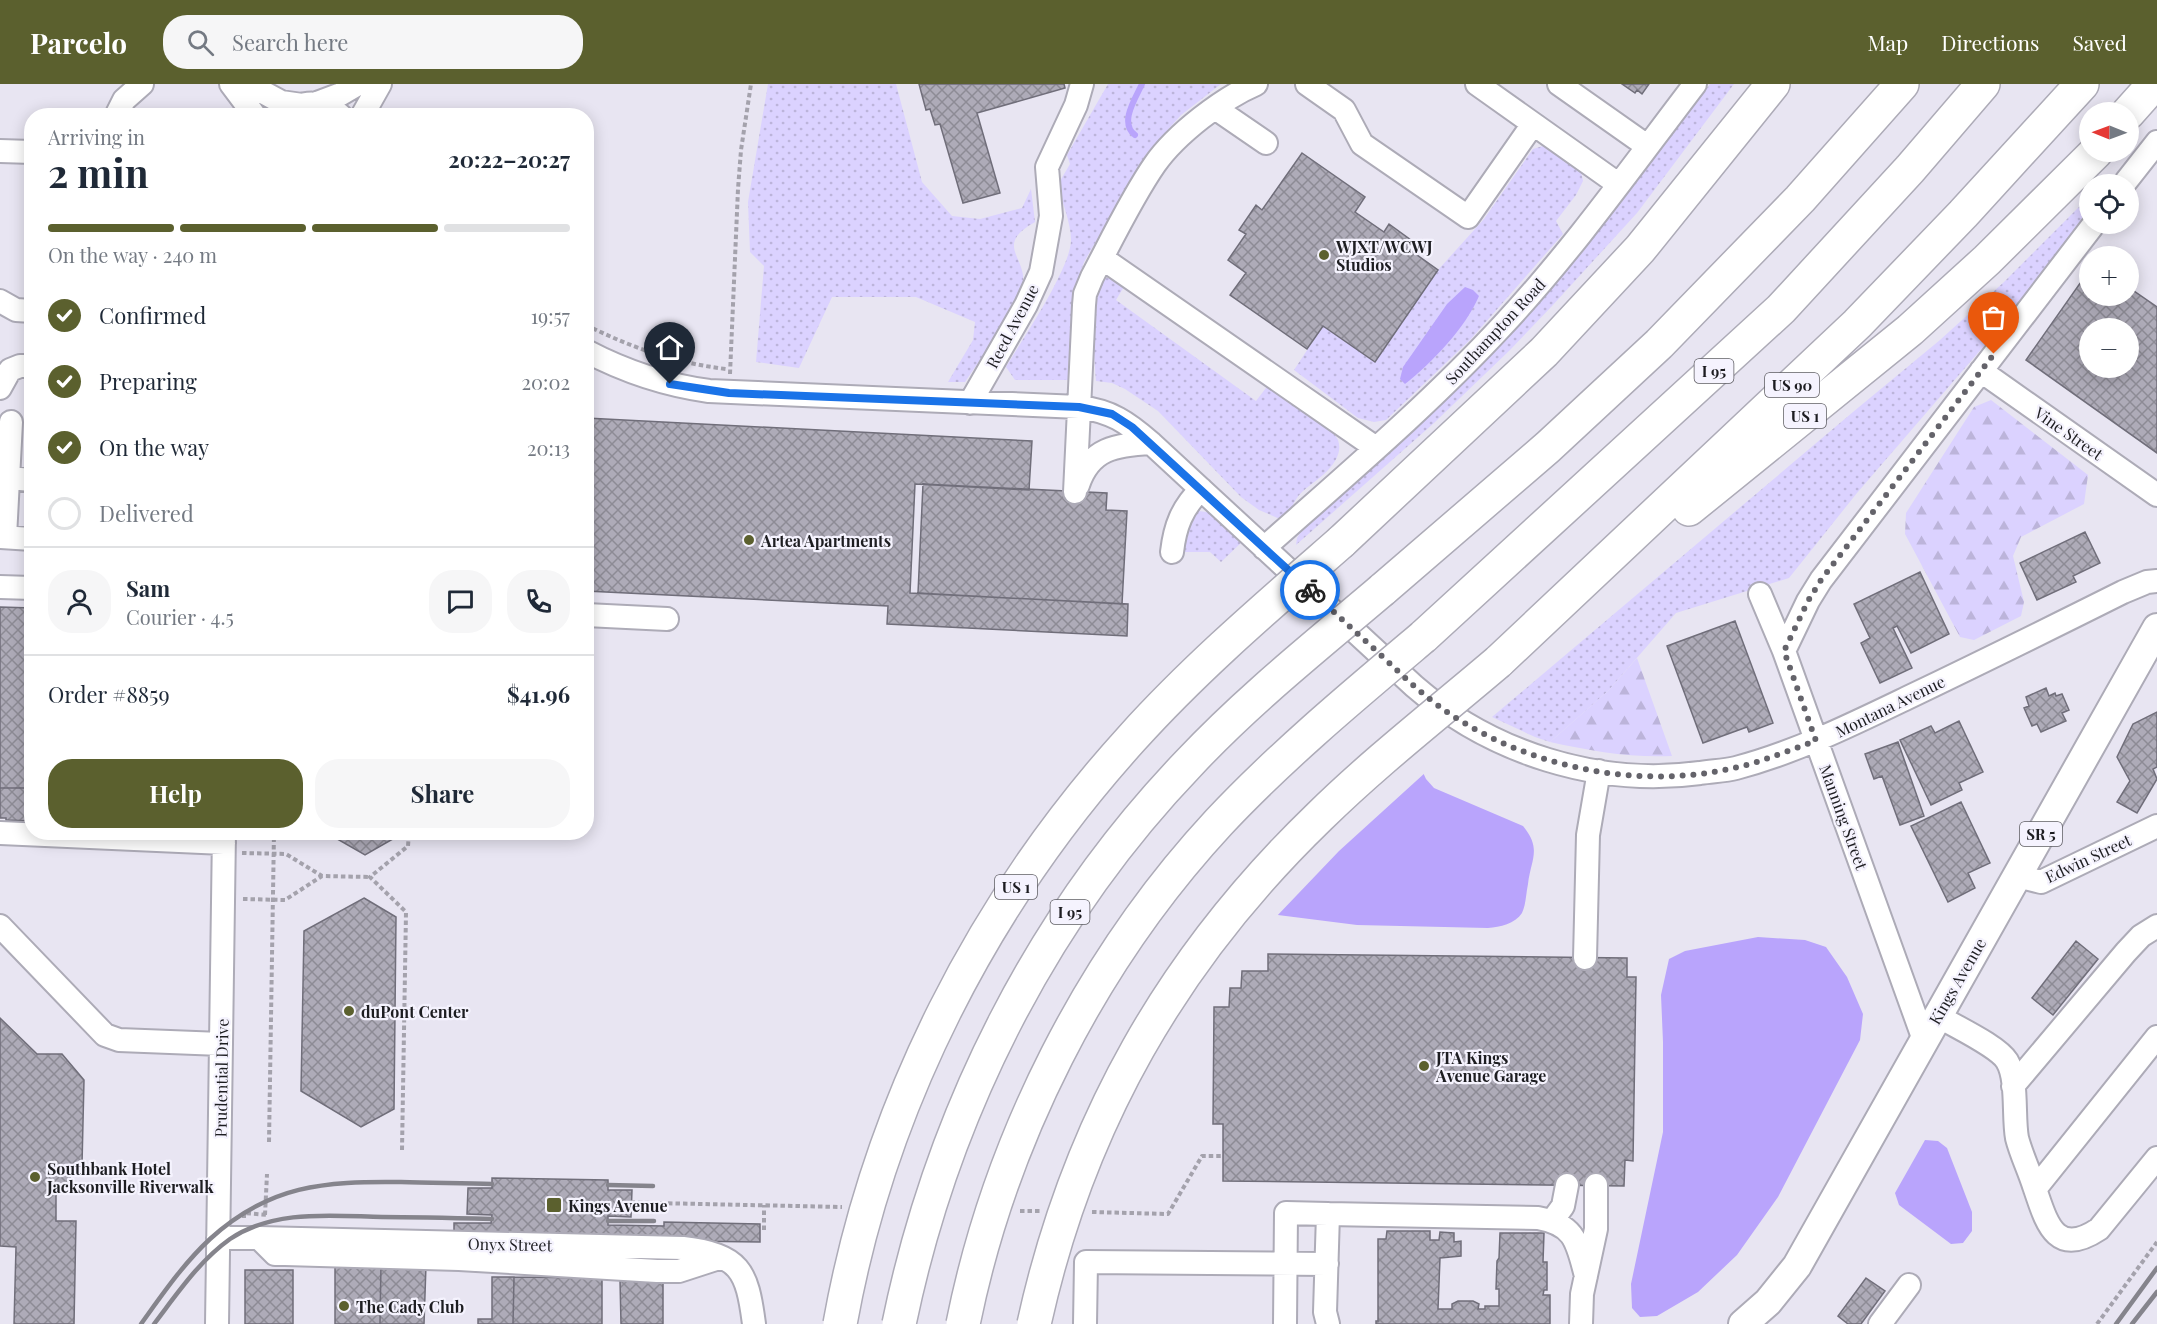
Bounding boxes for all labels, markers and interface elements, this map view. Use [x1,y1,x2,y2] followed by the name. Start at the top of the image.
[163,15,583,69] search box
[30,24,127,61] text: Parcelo
[184,26,217,59] icon: search
[232,27,348,57] text: Search here
[1867,28,1908,56] text: Map
[1941,28,2039,56] text: Directions
[2072,28,2127,56] text: Saved
[2079,102,2139,162] north arrow
[2079,102,2139,378] map controls
[48,123,145,150] text: Arriving in
[448,144,570,174] text: 20:22–20:27
[48,146,149,198] text: 2 min
[2079,174,2139,234] button: locate
[1335,236,1433,275] place label: WJXT/WCWJ Studios
[48,241,217,268] text: On the way · 240 m
[2079,246,2139,306] button: +
[1317,248,1331,262] marker: WJXT/WCWJ Studios
[1440,274,1550,388] street label: Southampton Road
[981,280,1043,372] street label: Reed Avenue
[1968,292,2019,354] pin
[48,299,81,332] icon: check
[99,300,206,330] text: Confirmed
[1977,301,2010,334] icon: bag
[531,302,570,329] text: 19:57
[2079,318,2139,378] button: −
[644,322,695,384] pin
[653,331,686,364] icon: home
[1694,359,1734,383] road number: I 95
[48,365,81,398] icon: check
[99,366,197,396] text: Preparing
[522,368,570,395] text: 20:02
[1765,373,1819,397] road number: US 90
[2030,401,2108,464] street label: Vine Street
[1784,404,1826,428] road number: US 1
[48,431,81,464] icon: check
[99,432,209,462] text: On the way
[527,434,570,461] text: 20:13
[99,498,194,528] text: Delivered
[760,530,891,551] place label: Artea Apartments
[742,533,756,547] marker: Artea Apartments
[1280,560,1340,620] courier
[48,570,111,633] button: person
[429,570,492,633] button: chat
[507,570,570,633] button: phone
[126,573,170,603] text: Sam
[1294,574,1327,607] icon: bike
[126,603,234,630] text: Courier · 4.5
[1832,670,1948,742] street label: Montana Avenue
[48,679,170,709] text: Order #8859
[507,679,570,709] text: $41.96
[48,759,303,828] button: Help
[315,759,570,828] button: Share
[1815,762,1873,873] street label: Manning Street
[2020,822,2062,846] road number: SR 5
[2042,829,2135,887] street label: Edwin Street
[995,875,1037,899] road number: US 1
[1050,900,1090,924] road number: I 95
[1924,934,1990,1028] street label: Kings Avenue
[361,1001,469,1022] place label: duPont Center
[342,1004,356,1018] marker: duPont Center
[209,1018,233,1138] street label: Prudential Drive
[1435,1047,1546,1086] place label: JTA Kings Avenue Garage
[1417,1059,1431,1073] marker: JTA Kings Avenue Garage
[46,1158,214,1197] place label: Southbank Hotel Jacksonville Riverwalk
[28,1170,42,1184] marker: Southbank Hotel Jacksonville Riverwalk
[568,1195,668,1216] place label: Kings Avenue
[545,1196,563,1214] marker: Kings Avenue
[468,1233,553,1255] street label: Onyx Street
[356,1296,464,1317] place label: The Cady Club
[337,1299,351,1313] marker: The Cady Club

